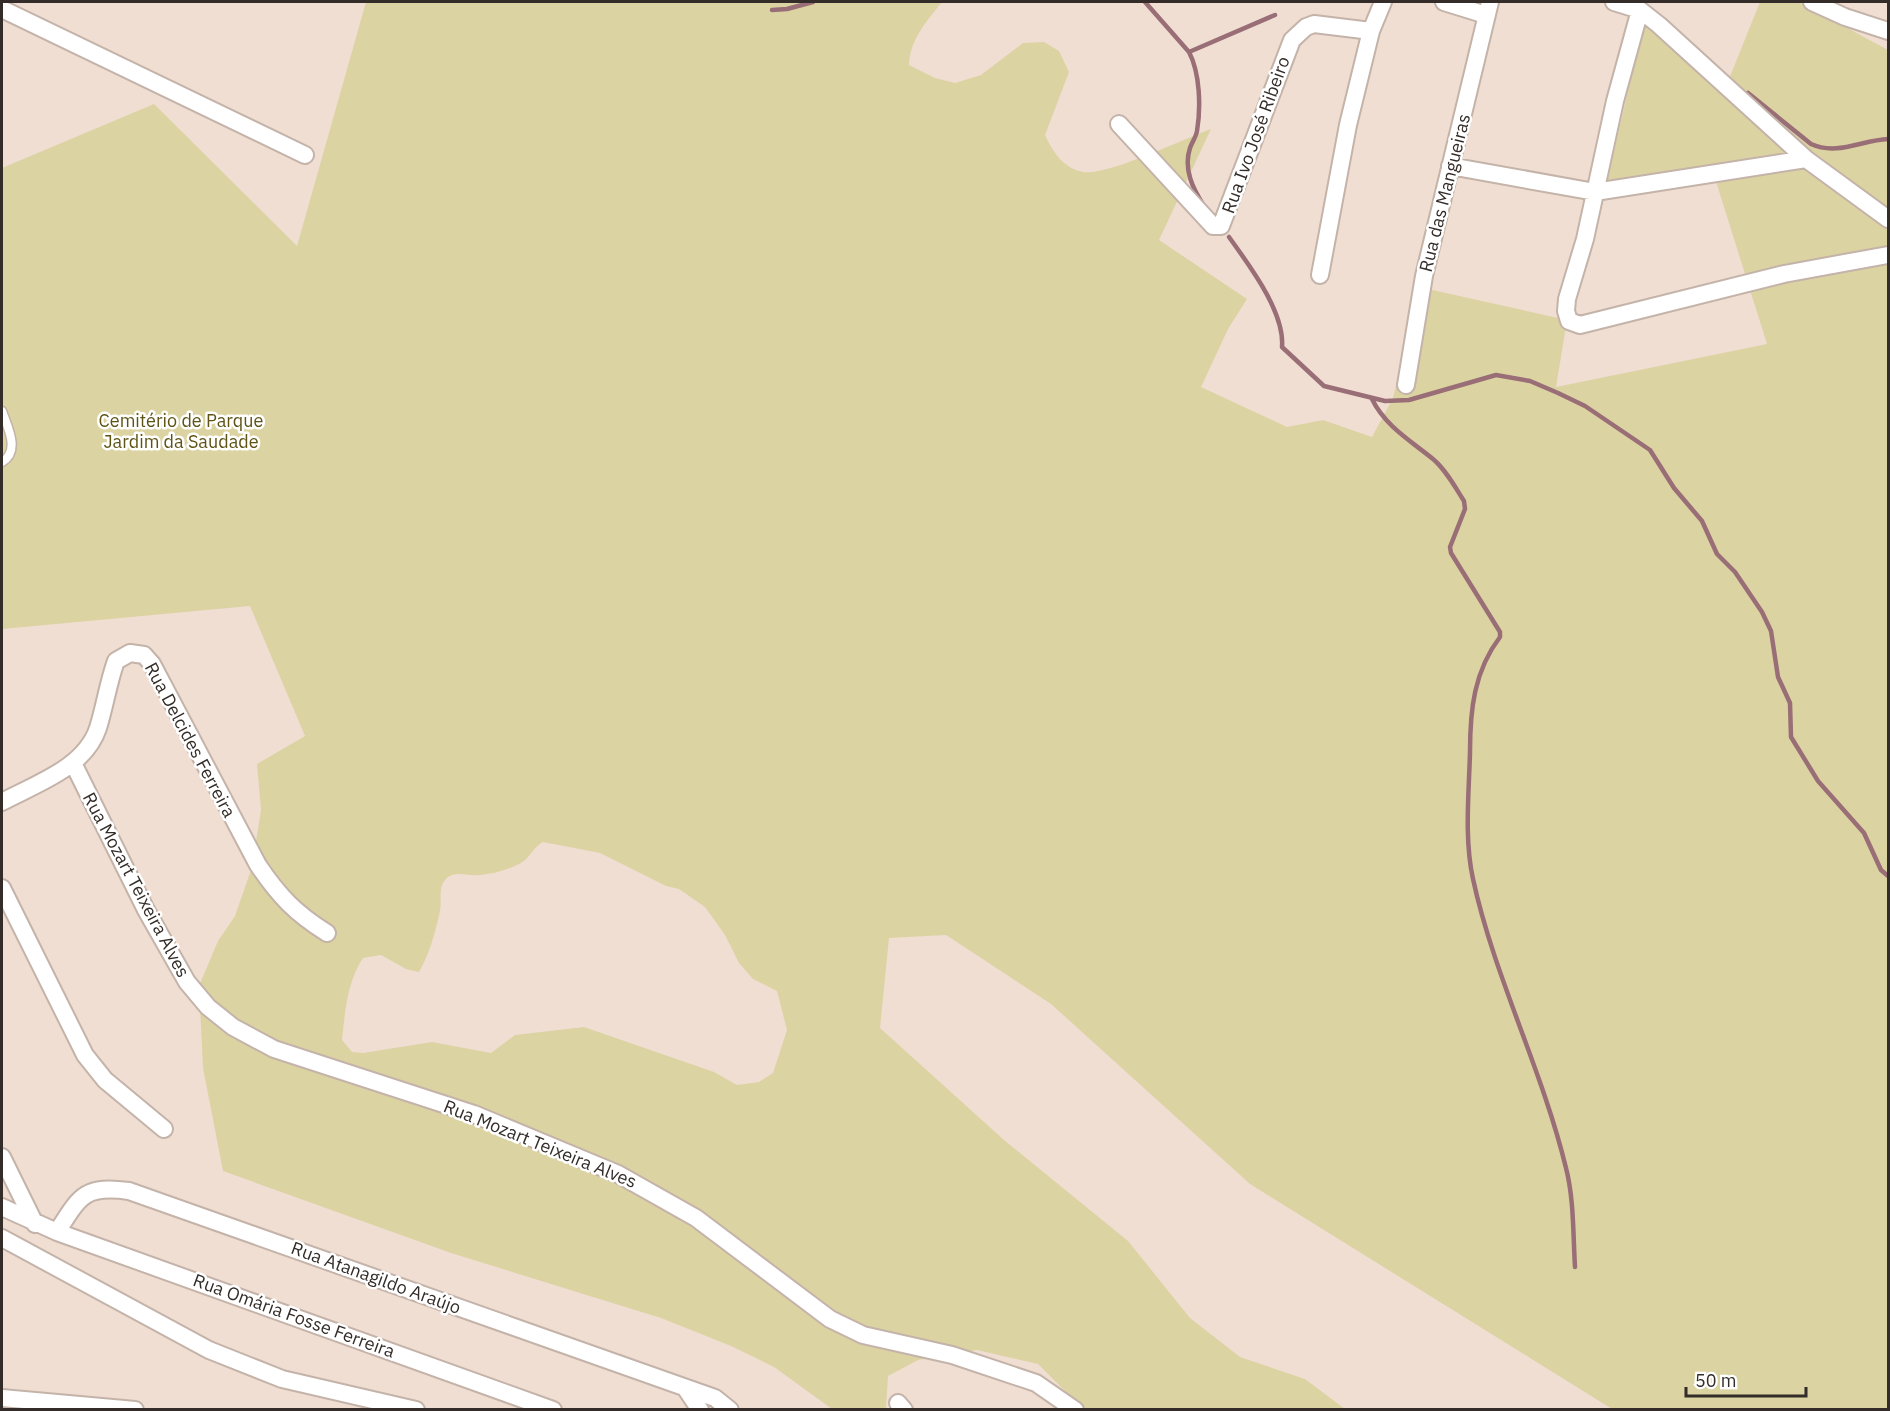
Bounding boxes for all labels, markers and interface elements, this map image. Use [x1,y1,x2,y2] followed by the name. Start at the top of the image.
[1216,53,1295,216] street label: Rua Ivo José Ribeiro
[1414,111,1475,274] street label: Rua das Mangueiras
[99,409,264,453] park label: Cemitério de Parque Jardim da Saudade
[140,658,241,822] street label: Rua Delcides Ferreira
[78,788,195,981] street label: Rua Mozart Teixeira Alves
[440,1094,640,1193] street label: Rua Mozart Teixeira Alves
[288,1236,464,1319] street label: Rua Atanagildo Araújo
[190,1268,399,1363] street label: Rua Omária Fosse Ferreira
[1686,1360,1806,1398] scale bar
[1695,1369,1737,1392] text: 50 m

